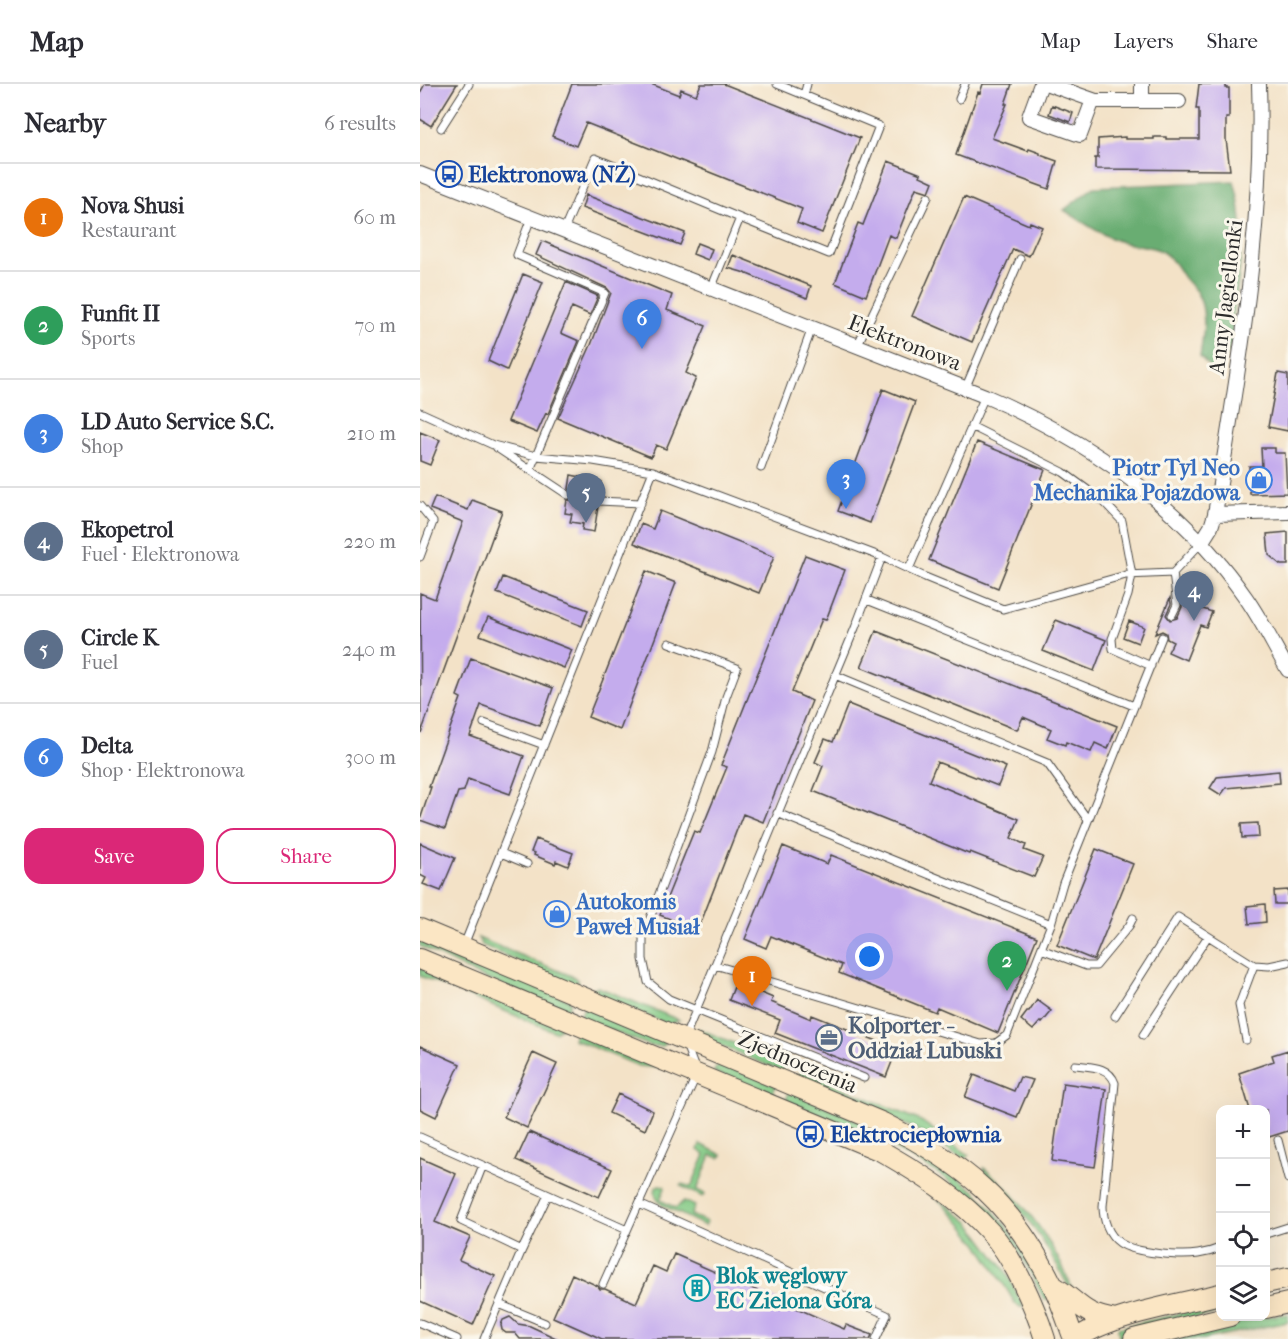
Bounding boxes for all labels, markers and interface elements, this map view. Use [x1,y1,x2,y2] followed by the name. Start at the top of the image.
[30,25,84,58] text: Map
[1040,29,1081,53] text: Map
[1114,29,1173,53] text: Layers
[1206,29,1258,53] text: Share
[24,108,106,139] text: Nearby
[324,112,396,135] text: 6 results
[434,159,464,189] bus stop icon: Elektronowa (NŻ)
[468,160,636,188] place label: Elektronowa (NŻ)
[81,193,184,219] text: Nova Shusi
[40,206,47,229] text: 1
[353,206,396,229] text: 60 m
[1203,218,1248,377] street label: Anny Jagiellonki
[81,219,177,242] text: Restaurant
[622,300,662,349] pin: 6
[81,301,160,327] text: Funfit II
[844,309,966,377] street label: Elektronowa
[38,314,49,337] text: 2
[354,314,396,337] text: 70 m
[81,327,135,350] text: Sports
[81,409,274,435] text: LD Auto Service S.C.
[39,422,48,445] text: 3
[347,422,396,445] text: 210 m
[81,435,123,458] text: Shop
[1032,455,1241,506] place label: Piotr Tyl Neo Mechanika Pojazdowa
[826,460,866,509] pin: 3
[1244,465,1274,495] shop icon: Piotr Tyl Neo Mechanika Pojazdowa
[566,474,606,523] pin: 5
[81,517,174,543] text: Ekopetrol
[38,530,49,553] text: 4
[343,530,396,553] text: 220 m
[81,543,239,566] text: Fuel · Elektronowa
[1174,572,1214,621] pin: 4
[81,625,159,651] text: Circle K
[39,638,48,661] text: 5
[342,638,396,661] text: 240 m
[81,651,118,674] text: Fuel
[81,733,133,759] text: Delta
[38,746,49,769] text: 6
[345,746,396,769] text: 300 m
[81,759,244,782] text: Shop · Elektronowa
[24,828,204,884] button: Save
[216,828,396,884] button: Share
[574,889,700,940] place label: Autokomis Paweł Musiał
[542,899,572,929] shop icon: Autokomis Paweł Musiał
[855,942,884,971] your location
[988,942,1026,991] pin: 2
[732,956,772,1006] pin: 1
[848,1013,1002,1064] place label: Kolporter - Oddział Lubuski
[814,1023,844,1053] office icon: Kolporter - Oddział Lubuski
[734,1025,862,1099] street label: Zjednoczenia
[1216,1105,1270,1321] map controls
[1216,1105,1270,1159] button: +
[795,1119,825,1149] bus stop icon: Elektrociepłownia
[830,1122,1002,1148] place label: Elektrociepłownia
[1216,1159,1270,1213] button: −
[1216,1213,1270,1267] button: locate
[716,1263,872,1314] place label: Blok węglowy EC Zielona Góra
[1216,1267,1270,1321] button: layers
[682,1273,712,1303] building icon: Blok węglowy EC Zielona Góra

